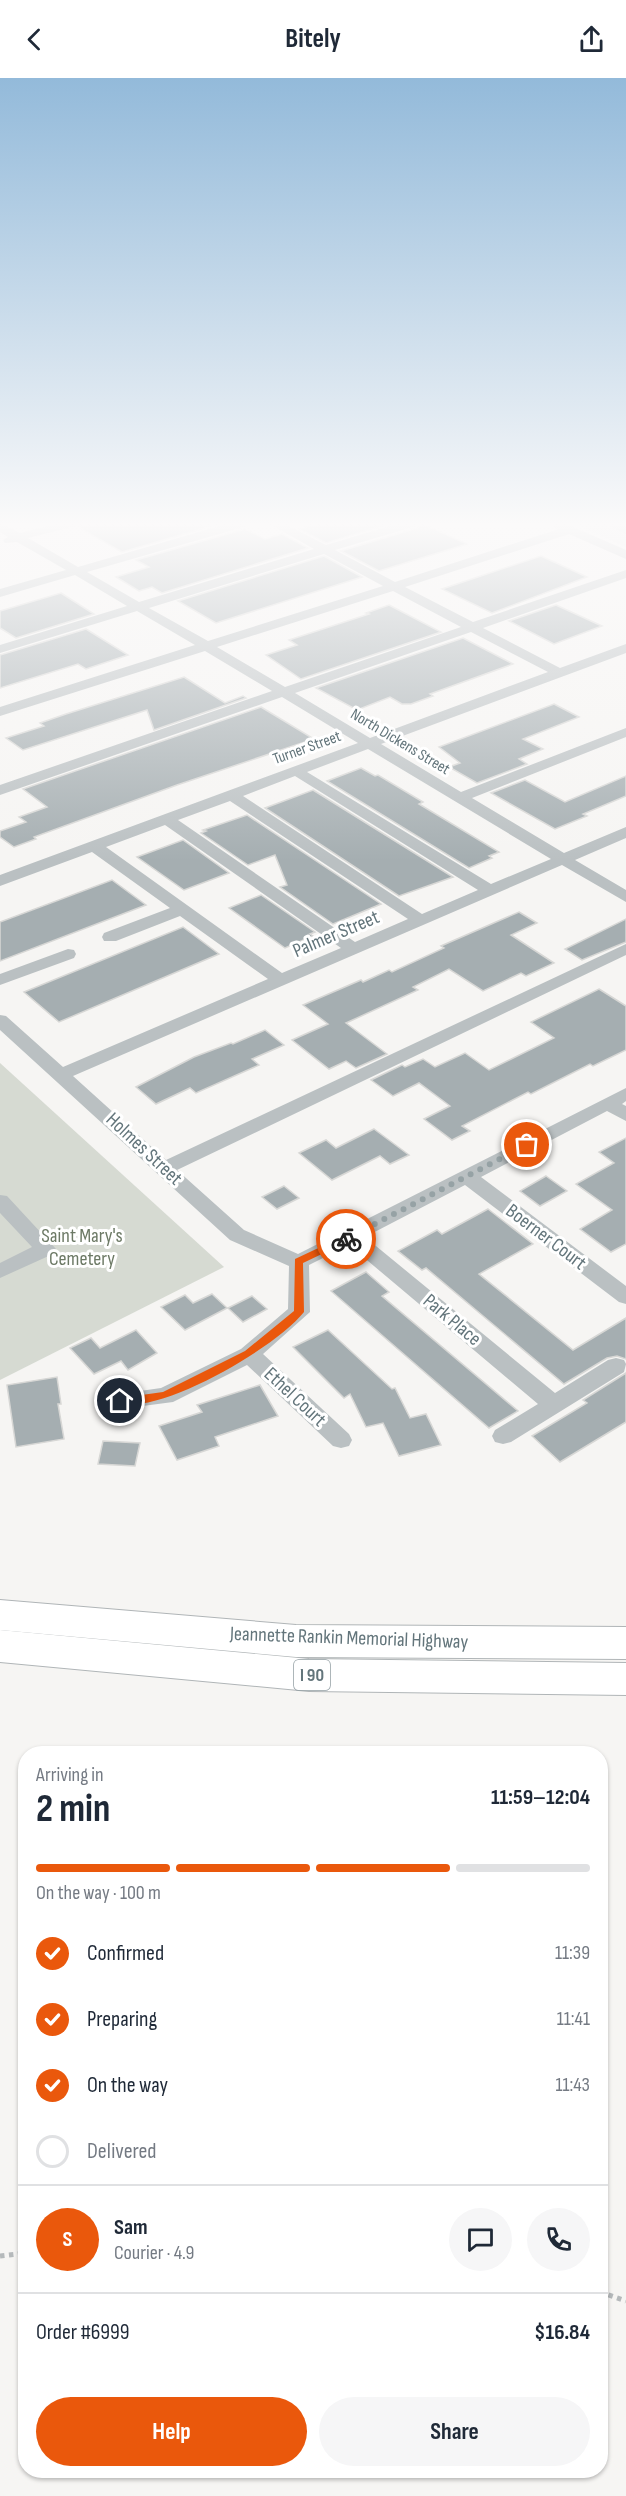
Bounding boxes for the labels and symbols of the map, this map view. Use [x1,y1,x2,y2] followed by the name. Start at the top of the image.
[347,705,453,779] street label: North Dickens Street
[270,727,344,769] street label: Turner Street
[289,905,383,963] street label: Palmer Street
[101,1108,187,1190] street label: Holmes Street
[501,1119,552,1170] pin
[501,1199,591,1275] street label: Boerner Court
[316,1209,376,1269] courier
[41,1224,123,1271] park label: Saint Mary's Cemetery
[418,1289,486,1351] street label: Park Place
[259,1362,331,1432] street label: Ethel Court
[94,1375,145,1426] pin
[228,1622,469,1654] street label: Jeannette Rankin Memorial Highway
[294,1660,330,1690] road number: I 90

